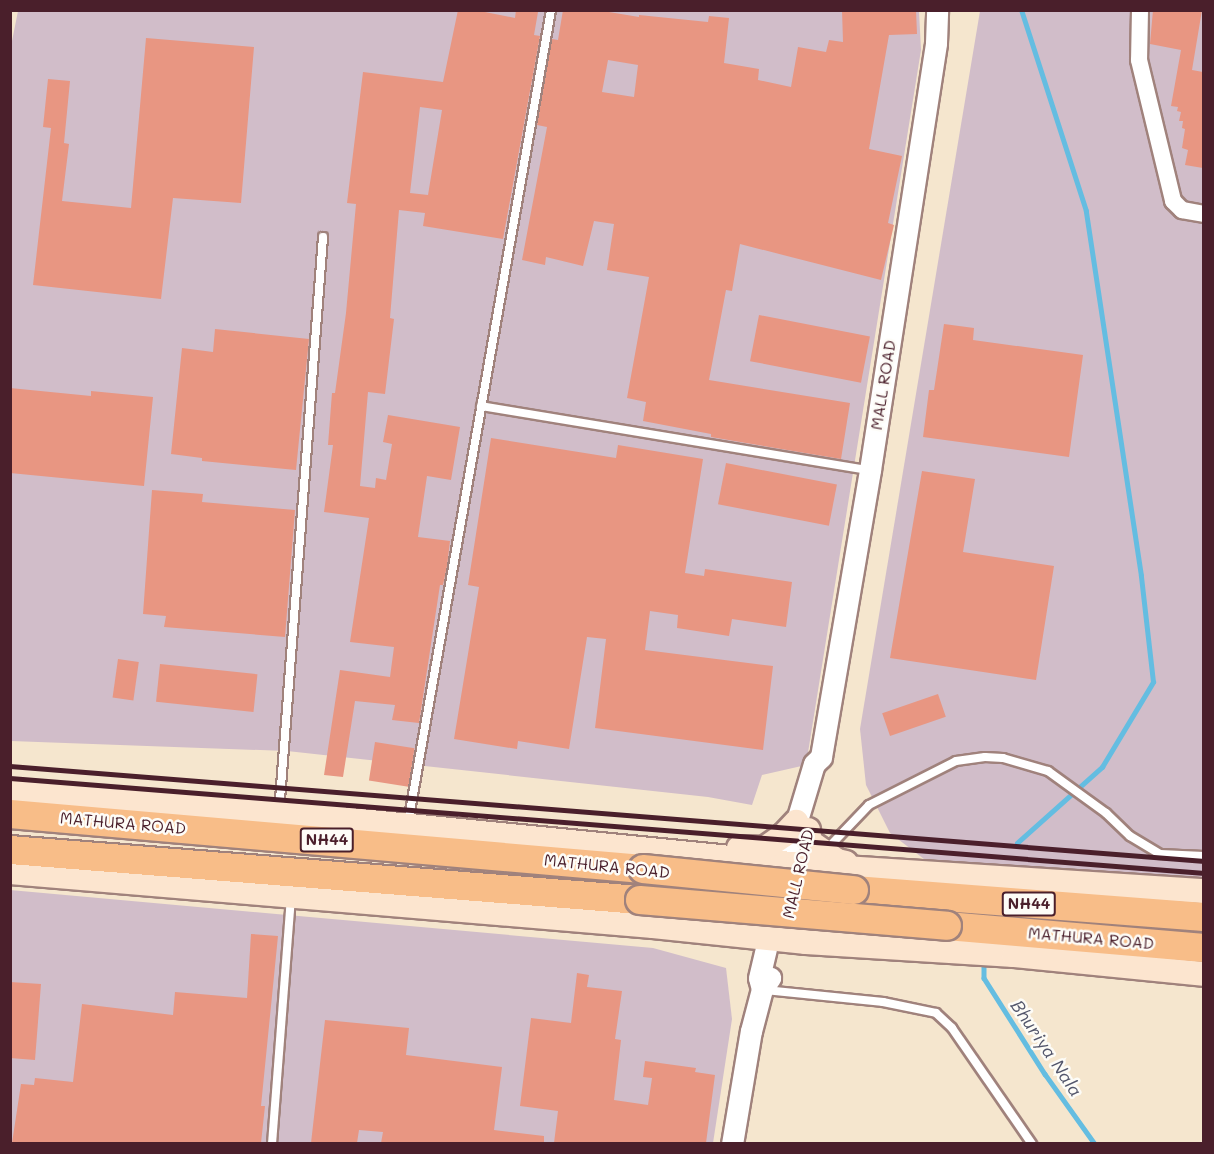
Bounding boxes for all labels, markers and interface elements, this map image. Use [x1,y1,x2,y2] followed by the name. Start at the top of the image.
[866,339,900,431] street label: MALL ROAD
[59,808,187,838] street label: MATHURA ROAD
[298,828,356,852] road number: NH44
[778,828,818,920] street label: MALL ROAD
[543,850,671,882] street label: MATHURA ROAD
[1000,892,1058,916] road number: NH44
[1027,923,1155,953] street label: MATHURA ROAD
[1007,995,1087,1101] water label: Bhuriya Nala

